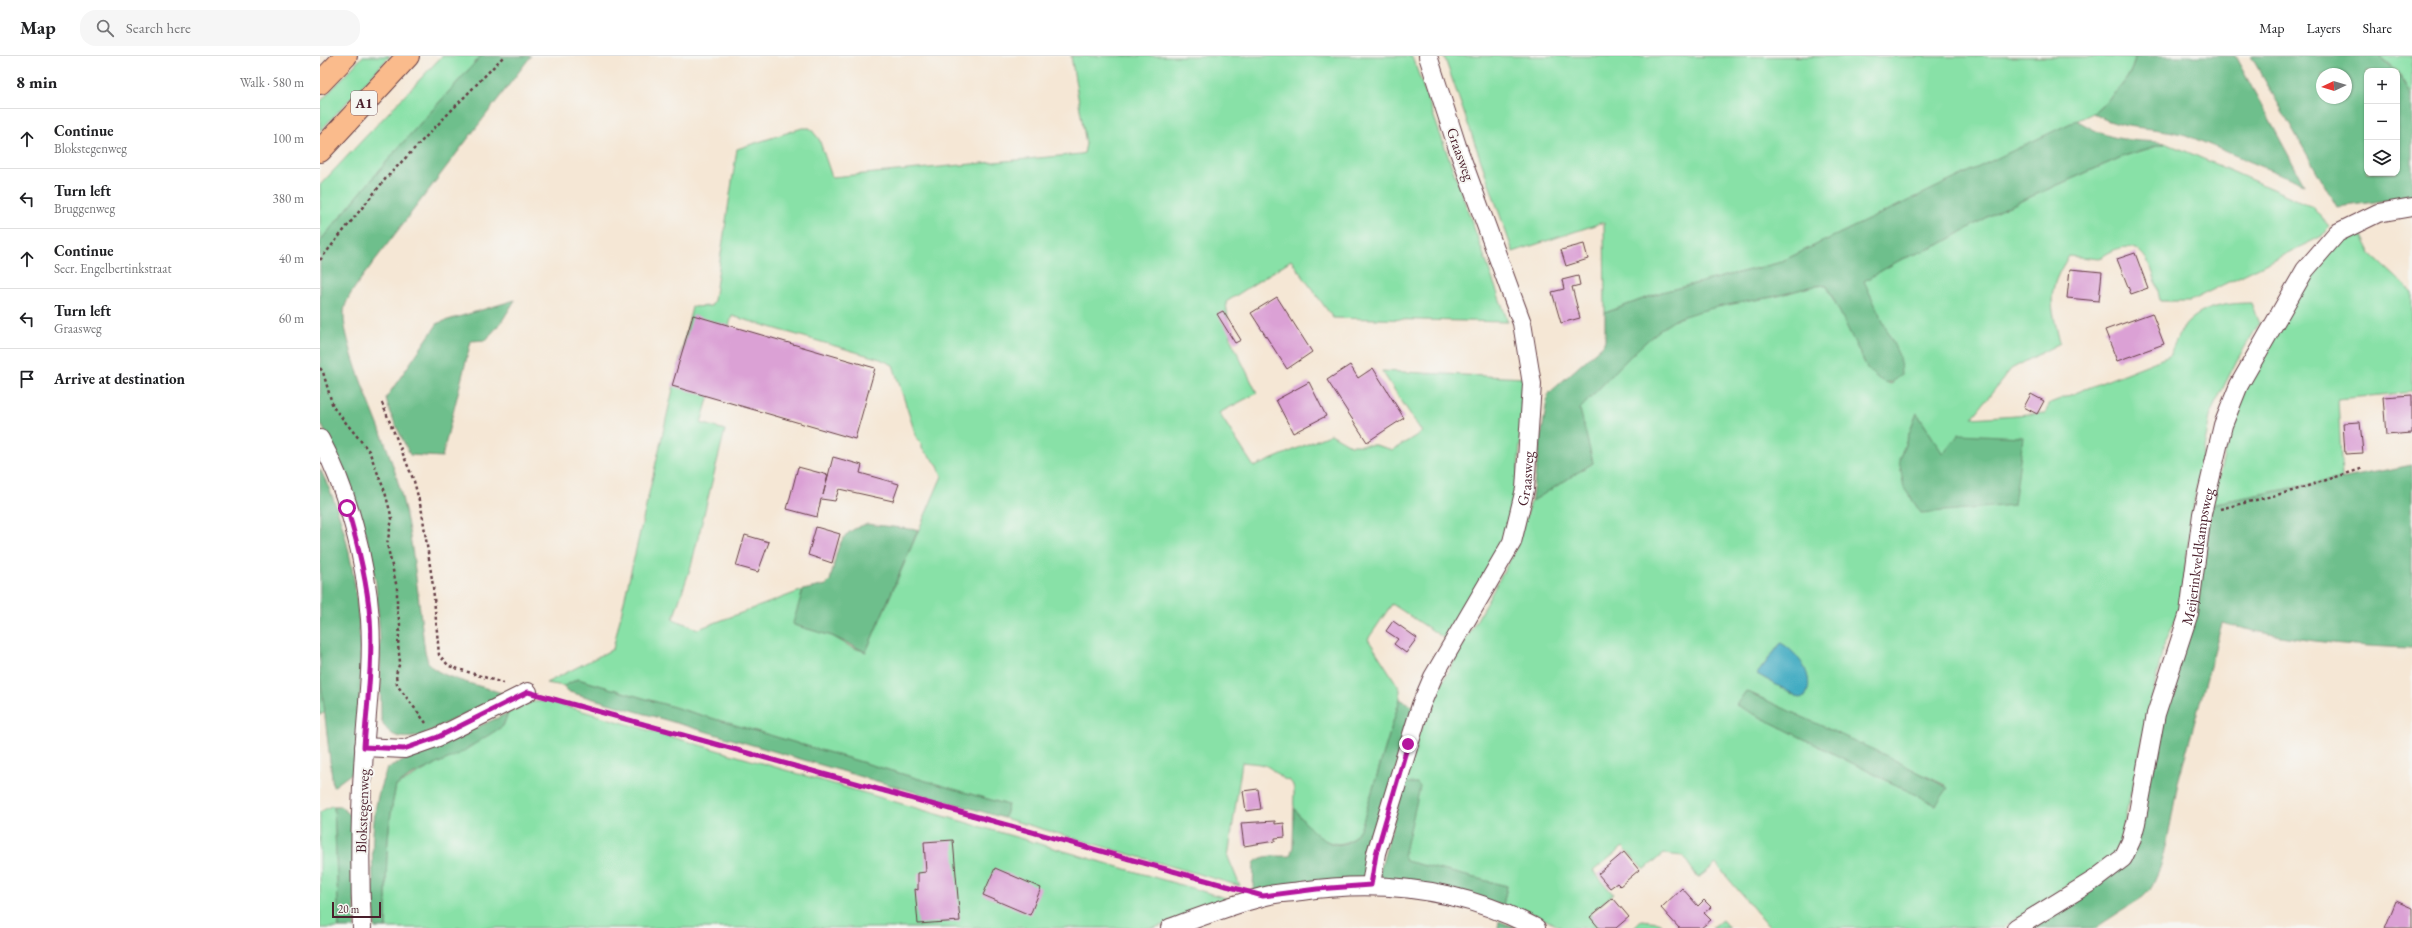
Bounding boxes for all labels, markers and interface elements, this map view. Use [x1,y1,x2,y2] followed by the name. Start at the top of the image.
[80,10,360,46] search box
[20,15,56,40] text: Map
[94,17,116,39] icon: search
[126,18,191,37] text: Search here
[2259,19,2284,37] text: Map
[2306,19,2341,37] text: Layers
[2363,19,2392,37] text: Share
[2316,68,2352,104] north arrow
[2364,68,2400,176] map controls
[2364,68,2400,104] button: +
[16,71,57,93] text: 8 min
[240,74,304,91] text: Walk · 580 m
[351,91,377,115] road number: A1
[2364,104,2400,140] button: −
[54,121,114,140] text: Continue
[1443,125,1479,184] street label: Graasweg
[16,128,38,150] icon: ahead
[273,130,304,147] text: 100 m
[54,140,127,157] text: Blokstegenweg
[2364,140,2400,176] button: layers
[54,181,111,200] text: Turn left
[16,188,38,210] icon: left
[273,190,304,207] text: 380 m
[54,200,115,217] text: Bruggenweg
[54,241,114,260] text: Continue
[16,248,38,270] icon: ahead
[279,250,304,267] text: 40 m
[54,260,171,277] text: Secr. Engelbertinkstraat
[54,301,111,320] text: Turn left
[16,308,38,330] icon: left
[279,310,304,327] text: 60 m
[54,320,102,337] text: Graasweg
[16,368,38,390] icon: arrive
[54,369,185,388] text: Arrive at destination
[1512,450,1537,508] street label: Graasweg
[2176,485,2218,627] street label: Meijerinkveldkampsweg
[338,499,356,517] route start
[1399,735,1417,753] route end
[351,768,373,853] street label: Blokstegenweg
[332,900,381,919] scale bar
[338,902,359,916] text: 20 m

